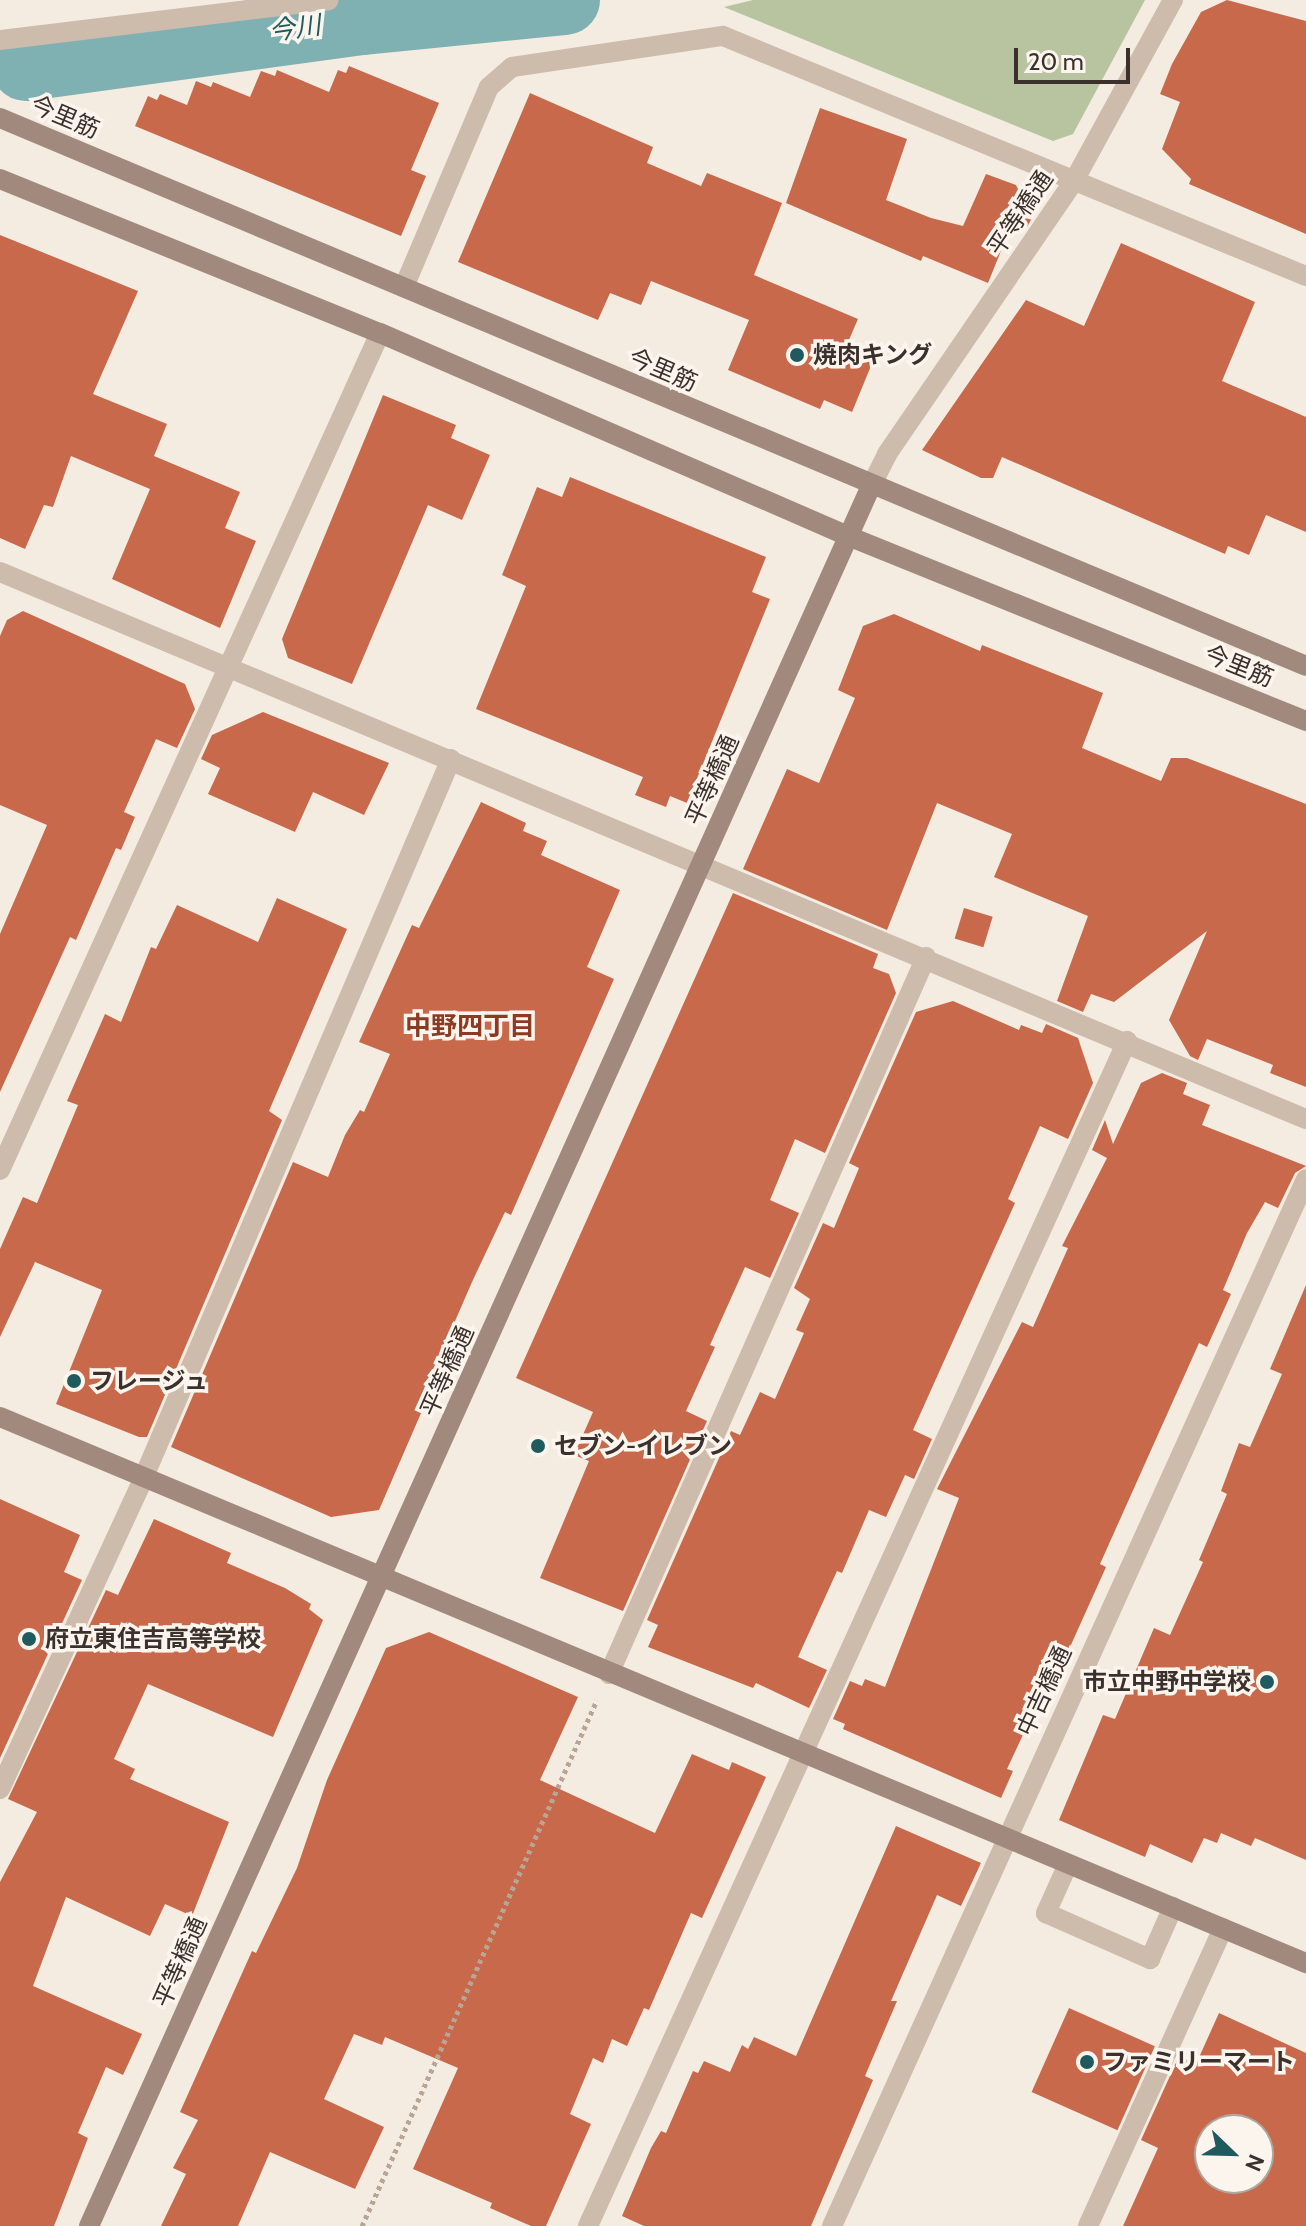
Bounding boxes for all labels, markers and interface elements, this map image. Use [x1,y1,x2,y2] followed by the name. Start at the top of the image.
[267,10,323,48] water label: 今川
[1018,32,1134,82] scale bar
[1028,47,1084,76] text: 20 m
[26,90,104,144] street label: 今里筋
[981,165,1059,261] street label: 平等橋通
[813,341,933,369] place label: 焼肉キング
[624,343,702,397] street label: 今里筋
[788,346,806,364] marker: 焼肉キング
[1200,639,1278,693] street label: 今里筋
[679,730,745,830] street label: 平等橋通
[405,1011,535,1043] district label: 中野四丁目
[414,1321,480,1421] street label: 平等橋通
[90,1367,210,1395] place label: フレージュ
[65,1372,83,1390] marker: フレージュ
[554,1432,732,1460] place label: セブン-イレブン
[529,1437,547,1455] marker: セブン-イレブン
[45,1625,261,1653] place label: 府立東住吉高等学校
[20,1630,38,1648] marker: 府立東住吉高等学校
[1011,1641,1077,1741] street label: 中吉橋通
[1083,1668,1251,1696] place label: 市立中野中学校
[1258,1673,1276,1691] marker: 市立中野中学校
[147,1912,213,2012] street label: 平等橋通
[1103,2048,1295,2076] place label: ファミリーマート
[1078,2053,1096,2071] marker: ファミリーマート
[1194,2114,1274,2194] north arrow
[1239,2150,1270,2175] text: N

